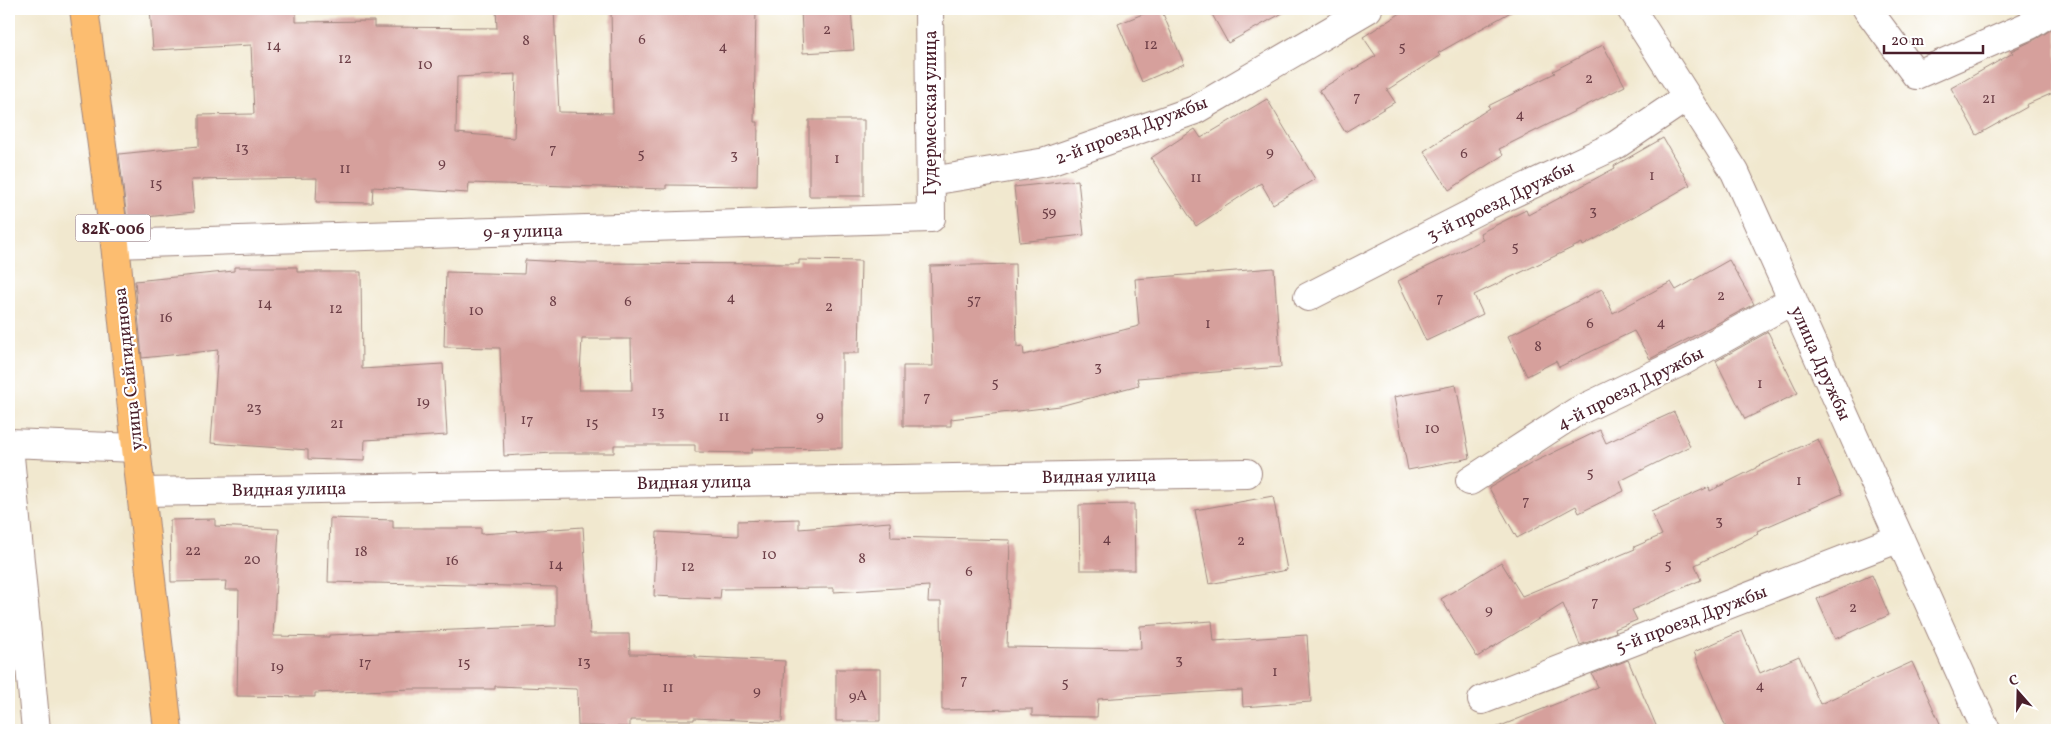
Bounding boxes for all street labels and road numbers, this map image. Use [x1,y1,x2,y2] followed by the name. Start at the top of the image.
[919,30,944,196] street label: Гудермесская улица
[1052,91,1212,172] street label: 2-й проезд Дружбы
[1423,156,1579,249] street label: 3-й проезд Дружбы
[76,214,150,242] road number: 82К-006
[483,219,563,246] street label: 9-я улица
[108,286,150,452] street label: улица Сайгидинова
[1783,302,1856,425] street label: улица Дружбы
[1553,341,1709,437] street label: 4-й проезд Дружбы
[1041,464,1157,491] street label: Видная улица
[636,470,752,497] street label: Видная улица
[231,477,347,504] street label: Видная улица
[1612,580,1771,661] street label: 5-й проезд Дружбы

